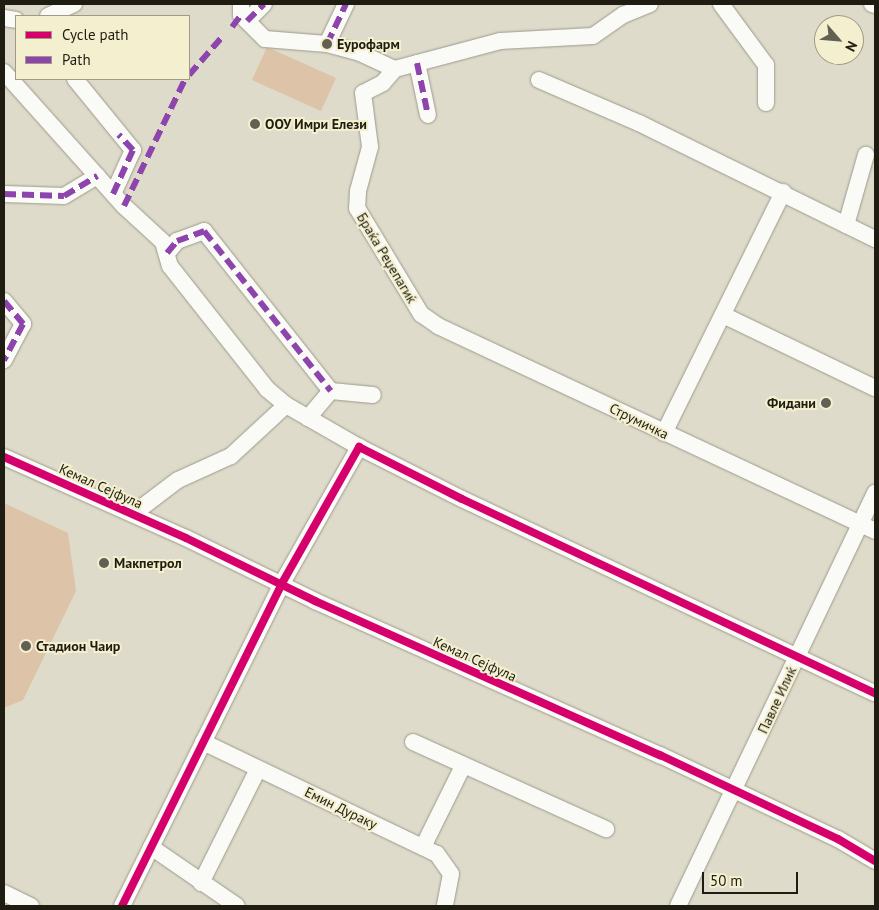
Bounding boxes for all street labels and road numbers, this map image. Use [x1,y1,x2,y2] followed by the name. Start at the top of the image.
[353,210,421,306] street label: Браќа Реџепагиќ
[607,399,671,443] street label: Струмичка
[57,460,145,512] street label: Кемал Сејфула
[431,633,519,685] street label: Кемал Сејфула
[754,664,800,736] street label: Павле Илиќ
[302,783,380,833] street label: Емин Дураку

